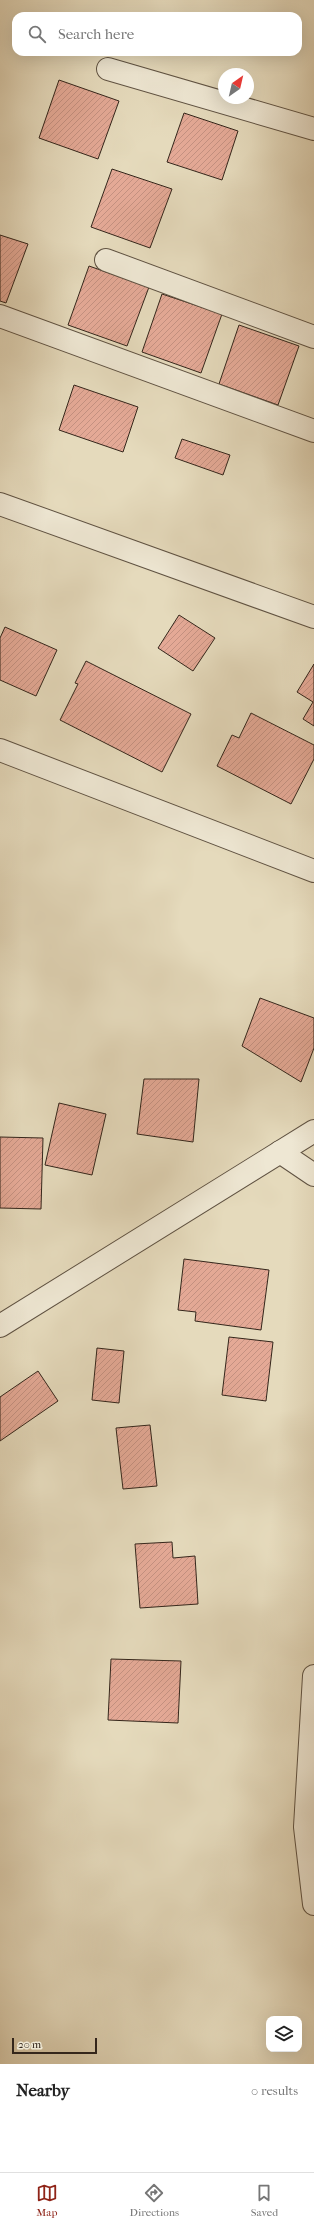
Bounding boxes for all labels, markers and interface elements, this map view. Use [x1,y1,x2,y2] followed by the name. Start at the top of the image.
[12,12,302,56] search box
[26,23,48,45] icon: search
[58,25,134,43] text: Search here
[218,68,254,104] north arrow
[266,2016,302,2052] map controls
[266,2016,302,2052] button: layers
[12,2036,97,2055] scale bar
[18,2038,41,2051] text: 20 m
[16,2080,70,2100] text: Nearby
[251,2083,298,2098] text: 0 results
[36,2182,58,2219] tab: Map
[130,2182,179,2219] tab: Directions
[251,2182,278,2219] tab: Saved

